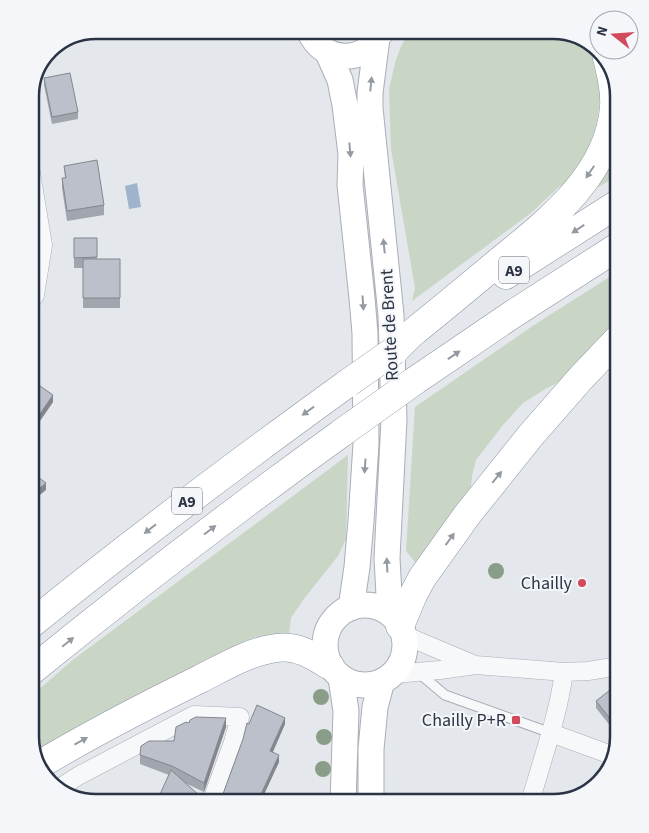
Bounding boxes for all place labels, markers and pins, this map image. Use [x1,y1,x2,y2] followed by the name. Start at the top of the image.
[521,571,573,596] place label: Chailly
[576,577,588,589] marker: Chailly
[422,708,506,733] place label: Chailly P+R
[510,714,522,726] marker: Chailly P+R

